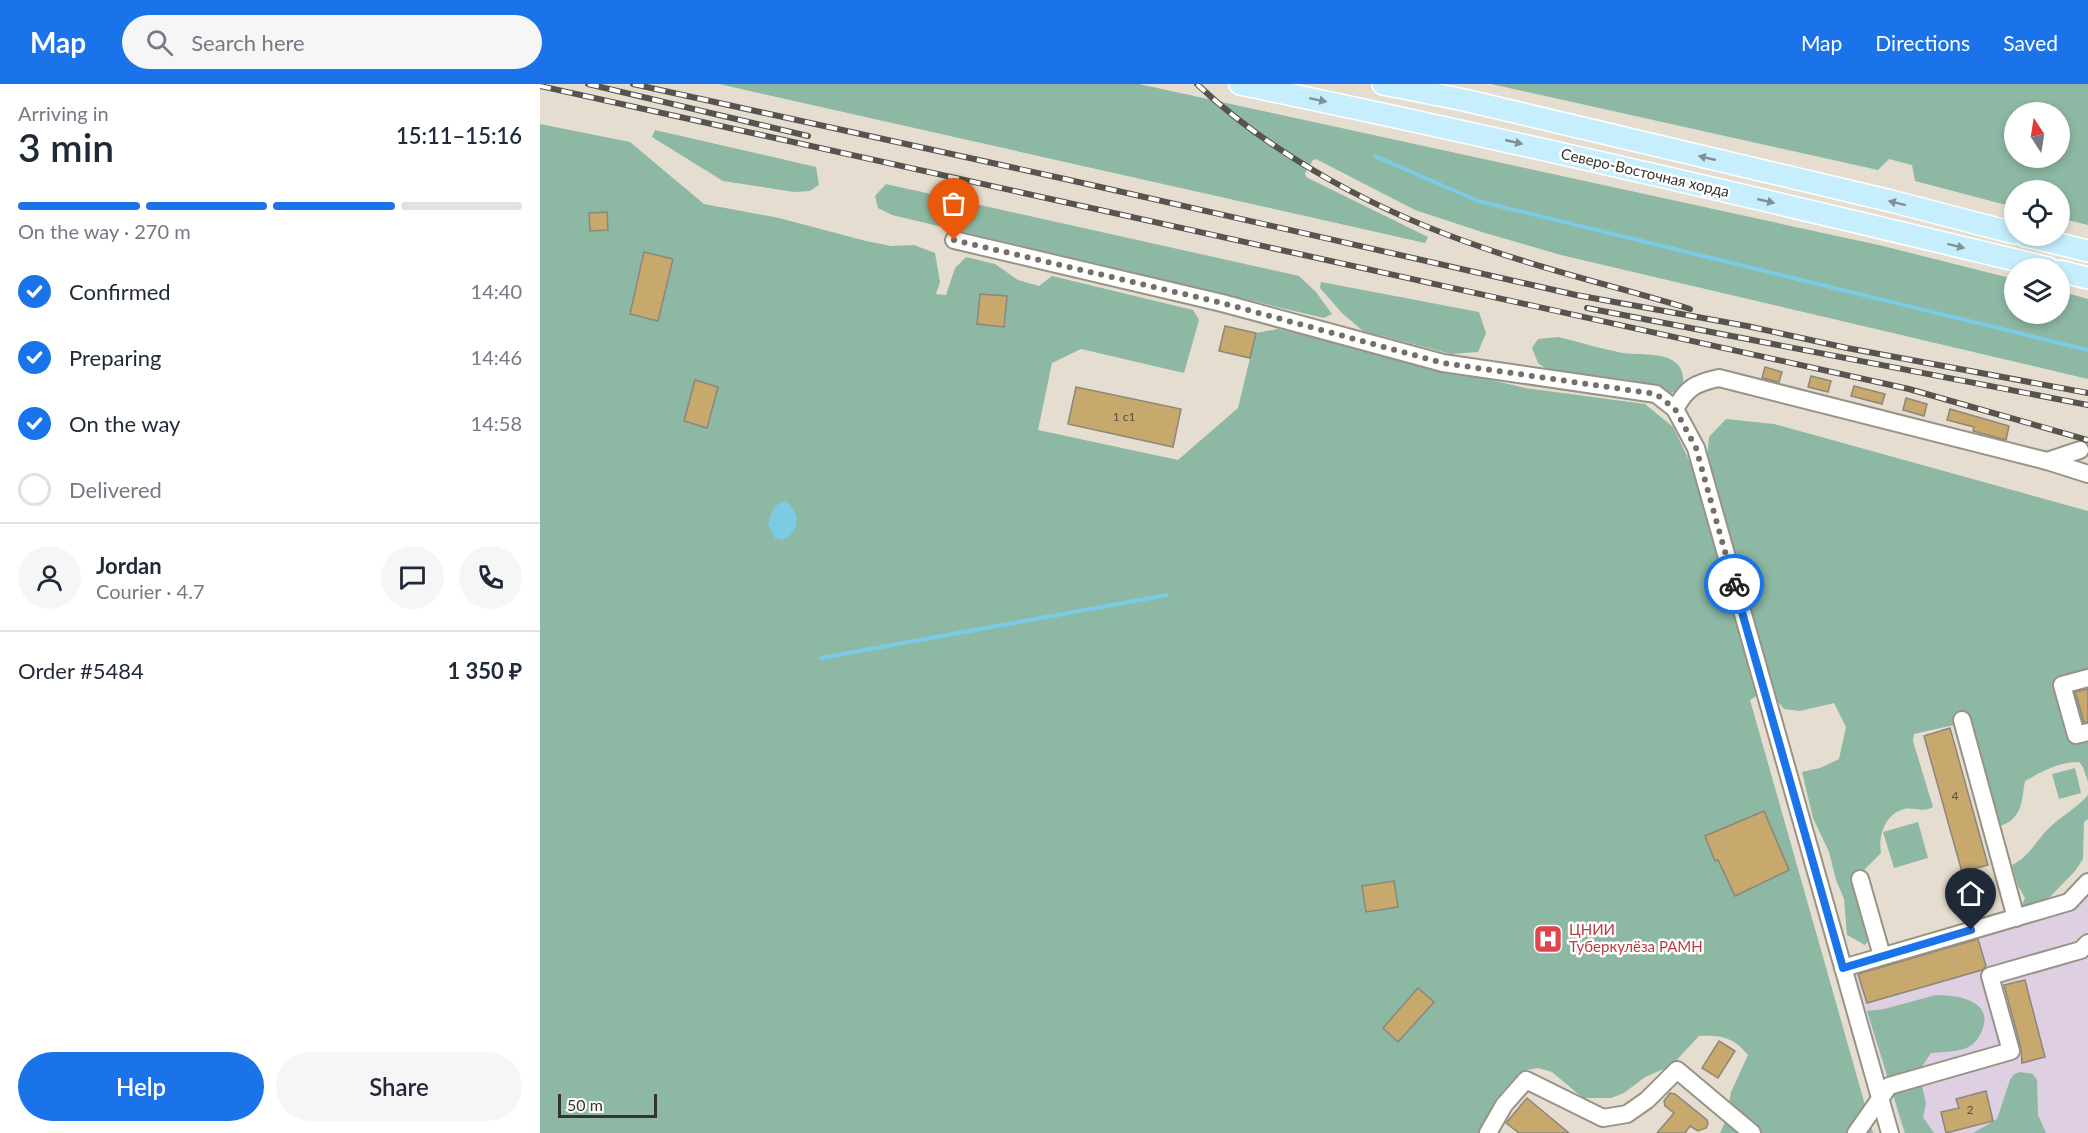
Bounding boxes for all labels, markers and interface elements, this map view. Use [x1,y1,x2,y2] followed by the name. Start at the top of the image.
[122,15,542,69] search box
[30,25,86,59] text: Map
[143,26,176,59] icon: search
[191,29,305,56] text: Search here
[1801,30,1842,55] text: Map
[1875,30,1970,55] text: Directions
[2003,30,2058,55] text: Saved
[1309,96,1328,105] one-way arrow
[18,101,109,125] text: Arriving in
[2004,102,2070,168] north arrow
[2004,102,2070,324] map controls
[396,122,522,149] text: 15:11–15:16
[18,124,114,170] text: 3 min
[1505,138,1524,148] one-way arrow
[1559,144,1731,200] street label: Северо-Восточная хорда
[1697,153,1716,162] one-way arrow
[928,178,979,240] pin
[2004,180,2070,246] button: locate
[937,187,970,220] icon: bag
[1757,196,1775,206] one-way arrow
[1888,197,1906,207] one-way arrow
[18,219,191,243] text: On the way · 270 m
[1946,241,1965,251] one-way arrow
[2004,258,2070,324] button: layers
[18,275,51,308] icon: check
[69,278,171,305] text: Confirmed
[471,279,522,303] text: 14:40
[18,341,51,374] icon: check
[69,344,161,371] text: Preparing
[471,345,522,369] text: 14:46
[18,407,51,440] icon: check
[1113,409,1135,424] house number: 1 с1
[69,410,180,437] text: On the way
[471,411,522,435] text: 14:58
[69,476,162,503] text: Delivered
[18,546,81,609] button: person
[381,546,444,609] button: chat
[459,546,522,609] button: phone
[96,552,162,579] text: Jordan
[1704,554,1764,614] courier
[1718,568,1751,601] icon: bike
[96,579,205,603] text: Courier · 4.7
[18,657,144,684] text: Order #5484
[447,657,522,684] text: 1 350 ₽
[1952,788,1959,803] house number: 4
[1945,868,1996,930] pin
[1954,877,1987,910] icon: home
[1569,920,1703,955] place label: ЦНИИ Туберкулёза РАМН
[1532,923,1564,955] hospital icon: ЦНИИ Туберкулёза РАМН
[18,1052,264,1121] button: Help
[276,1052,522,1121] button: Share
[558,1091,657,1118] scale bar
[567,1095,603,1114] text: 50 m
[1967,1102,1974,1117] house number: 2

